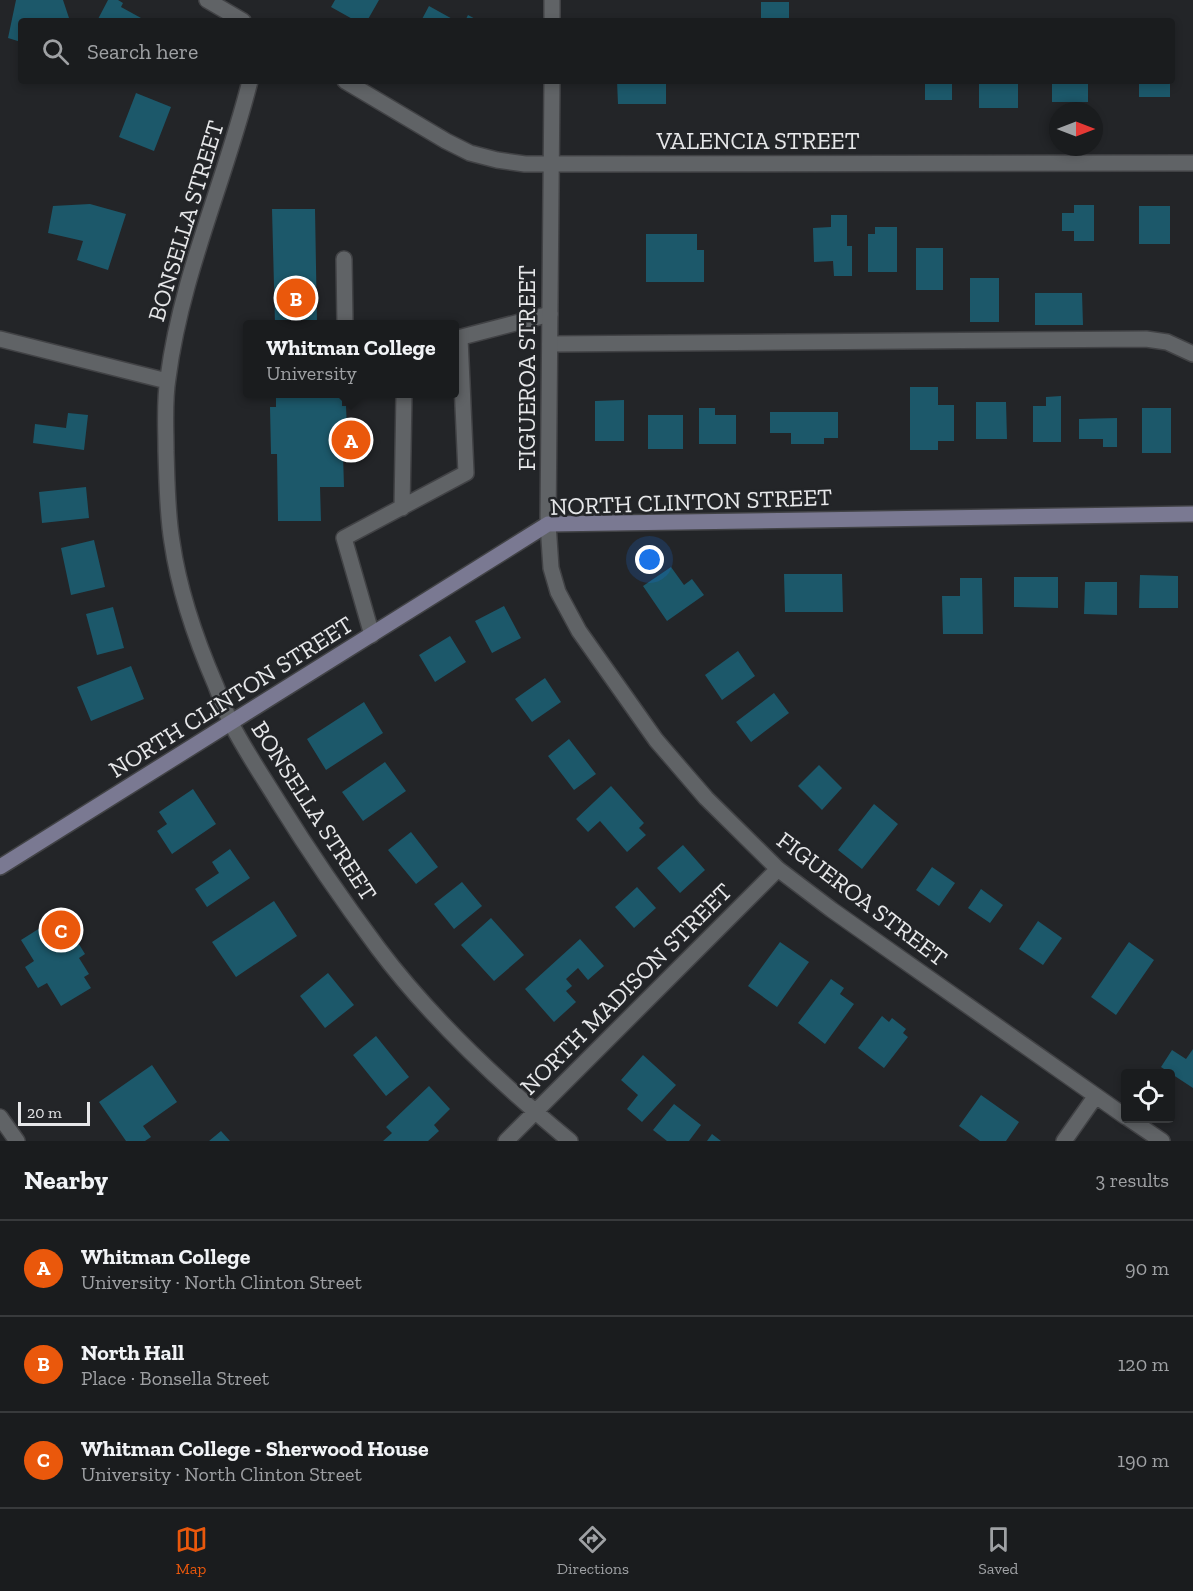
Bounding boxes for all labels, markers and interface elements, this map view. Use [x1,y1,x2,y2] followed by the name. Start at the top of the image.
[18,18,1175,84] search box
[39,35,72,68] icon: search
[87,38,198,65] text: Search here
[1049,102,1103,156] north arrow
[141,117,230,325] street label: BONSELLA STREET
[655,126,860,155] street label: VALENCIA STREET
[512,265,541,471] street label: FIGUEROA STREET
[276,276,316,320] pin: B
[243,320,459,398] popup
[266,334,436,361] text: Whitman College
[266,361,357,385] text: University
[332,418,370,462] pin: A
[549,482,833,521] street label: NORTH CLINTON STREET
[635,545,664,574] your location
[103,609,358,784] street label: NORTH CLINTON STREET
[246,716,383,906] street label: BONSELLA STREET
[771,825,953,972] street label: FIGUEROA STREET
[514,877,738,1101] street label: NORTH MADISON STREET
[42,908,80,952] pin: C
[1121,1069,1175,1123] map controls
[1121,1069,1175,1123] button: locate
[18,1099,90,1126] scale bar
[27,1103,62,1122] text: 20 m
[24,1164,108,1196] text: Nearby
[1095,1168,1169,1192] text: 3 results
[81,1243,250,1270] text: Whitman College
[37,1256,50,1280] text: A
[1125,1256,1169,1280] text: 90 m
[81,1270,362,1294] text: University · North Clinton Street
[81,1339,184,1366] text: North Hall
[37,1352,50,1376] text: B
[1118,1352,1169,1376] text: 120 m
[81,1366,269,1390] text: Place · Bonsella Street
[81,1435,429,1462] text: Whitman College - Sherwood House
[37,1448,50,1472] text: C
[1117,1448,1169,1472] text: 190 m
[81,1462,362,1486] text: University · North Clinton Street
[175,1523,208,1578] tab: Map
[557,1523,629,1578] tab: Directions
[978,1523,1018,1578] tab: Saved

